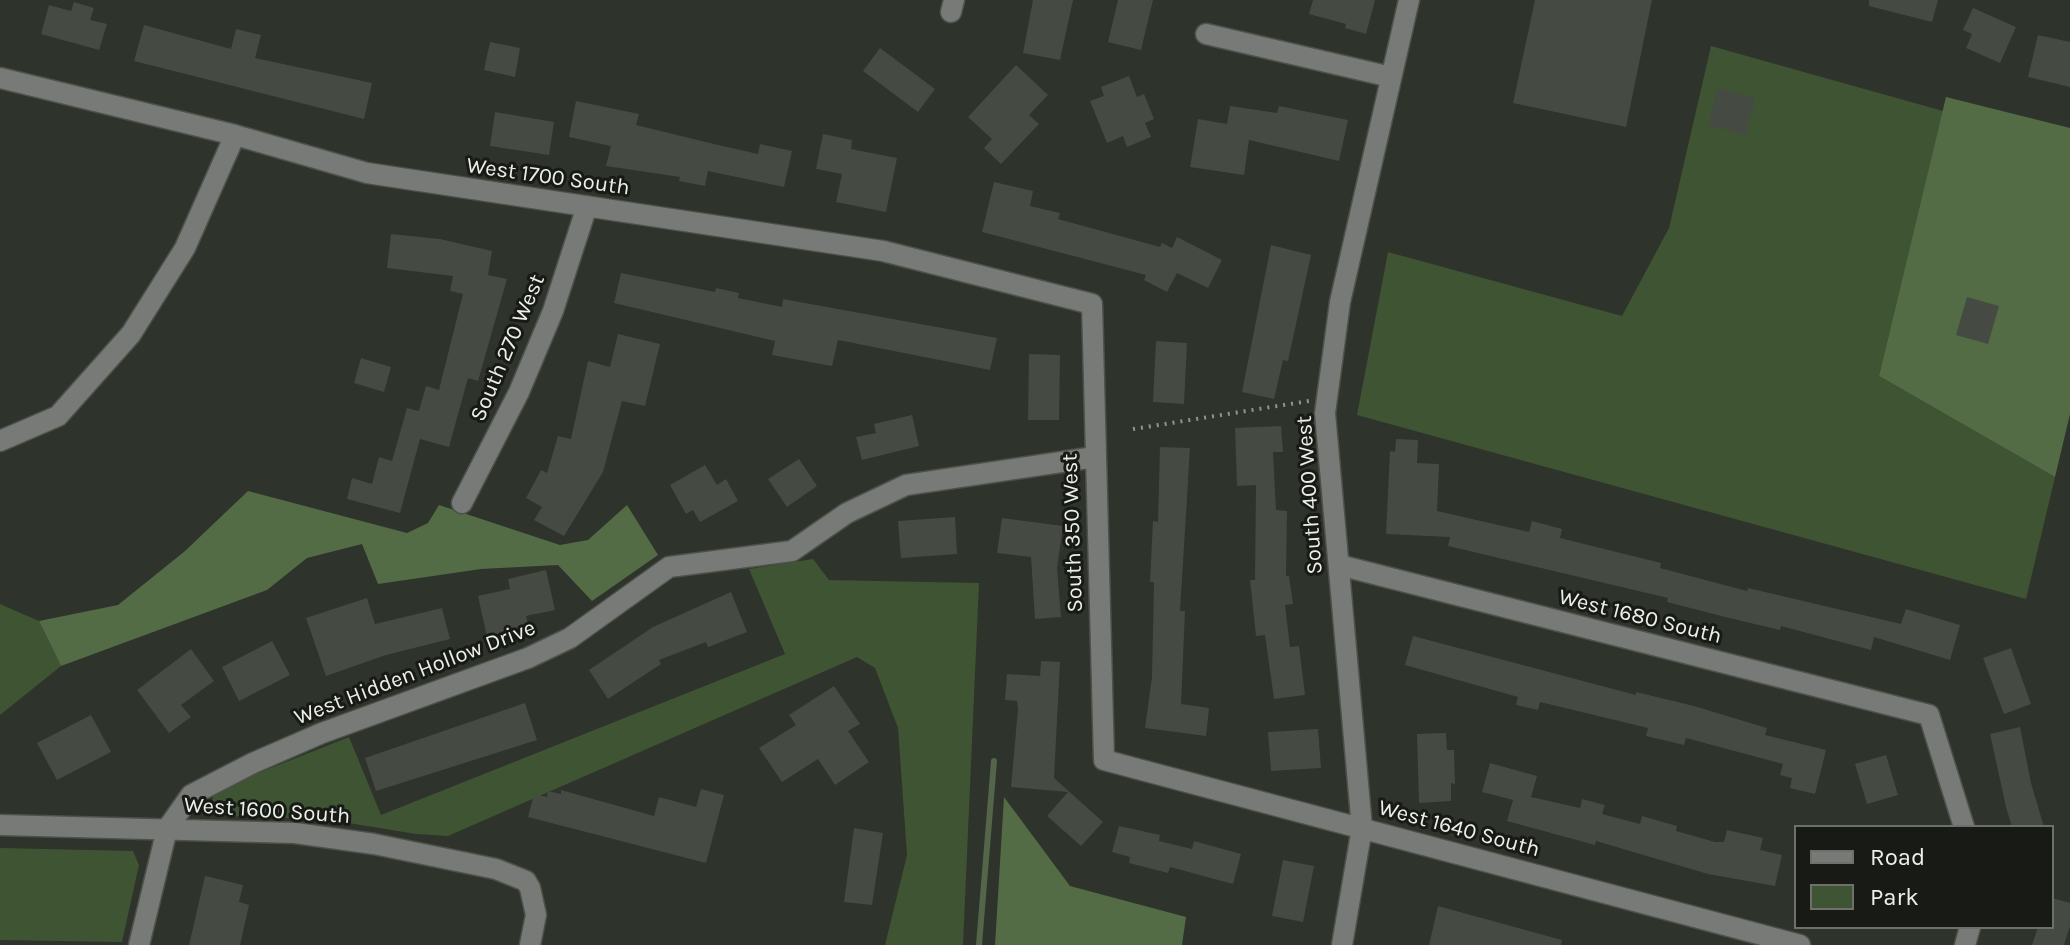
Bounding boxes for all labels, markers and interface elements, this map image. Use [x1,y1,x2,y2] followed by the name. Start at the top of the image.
[465,152,631,202] street label: West 1700 South
[465,271,551,425] street label: South 270 West
[1291,415,1329,575] street label: South 400 West
[1057,453,1089,613] street label: South 350 West
[1556,584,1724,650] street label: West 1680 South
[291,615,539,731] street label: West Hidden Hollow Drive
[183,792,351,830] street label: West 1600 South
[1375,795,1543,863] street label: West 1640 South
[1794,825,2054,929] legend
[1870,843,1925,871] text: Road
[1870,883,1919,911] text: Park

